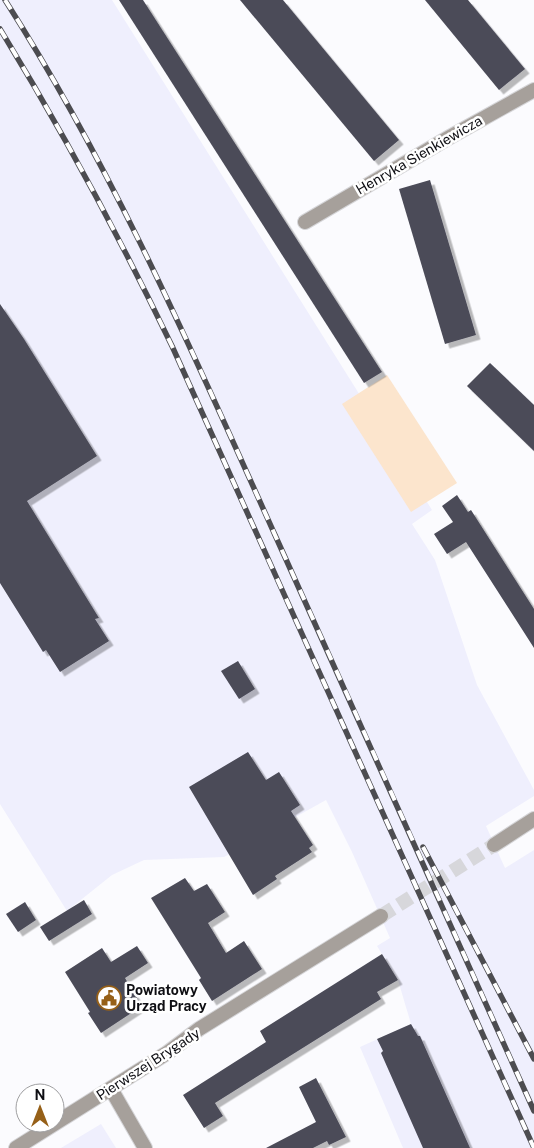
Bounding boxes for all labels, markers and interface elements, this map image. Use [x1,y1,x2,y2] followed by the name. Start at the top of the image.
[353,112,485,198] street label: Henryka Sienkiewicza
[126,982,207,1014] place label: Powiatowy Urząd Pracy
[96,985,122,1011] public building icon: Powiatowy Urząd Pracy
[93,1024,203,1103] street label: Pierwszej Brygady
[15,1083,65,1133] north arrow
[35,1087,45,1103] text: N

